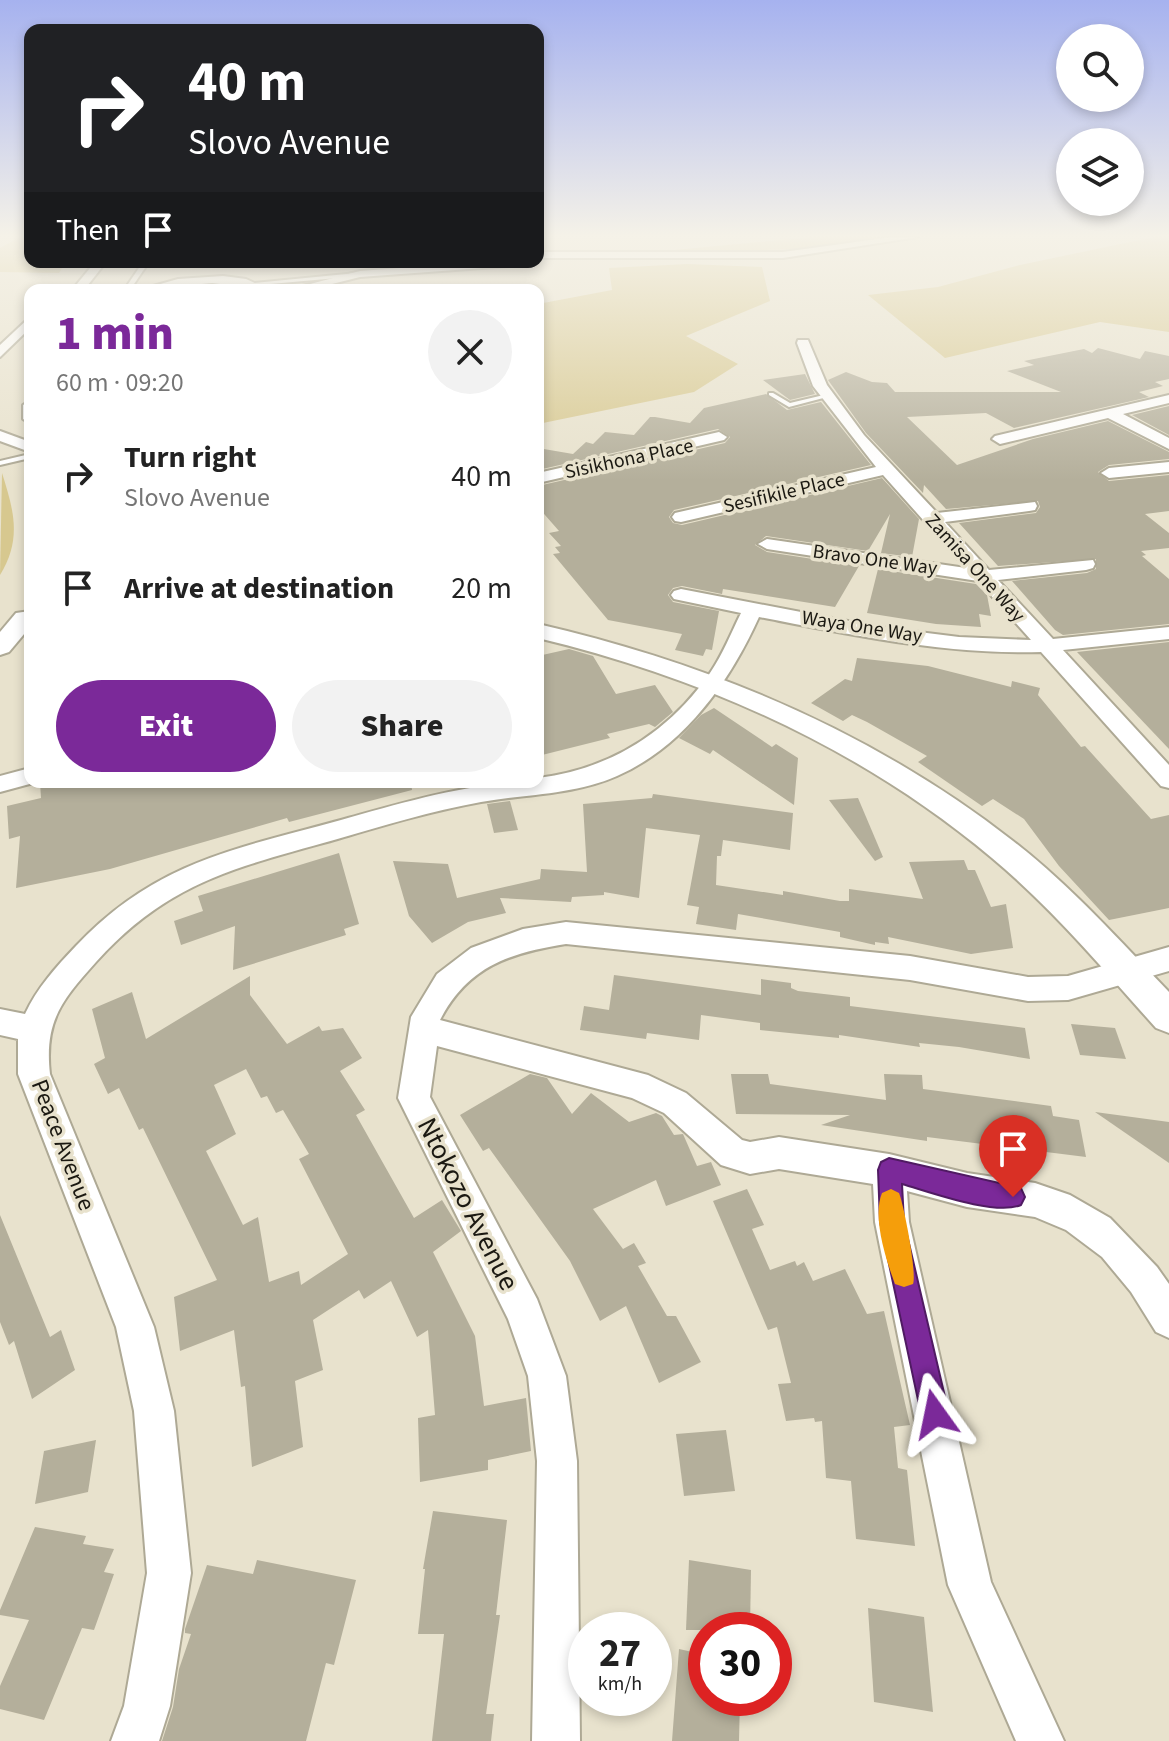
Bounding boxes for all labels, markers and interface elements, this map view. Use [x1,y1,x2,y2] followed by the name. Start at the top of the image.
[1056,24,1144,216] map controls
[1056,24,1144,112] button: search
[188,43,306,122] text: 40 m
[56,56,160,160] icon: right
[188,117,390,168] text: Slovo Avenue
[1056,128,1144,216] button: layers
[136,208,180,252] icon: arrive
[56,209,120,252] text: Then
[56,300,174,368] text: 1 min
[428,310,512,394] button: close
[56,364,184,401] text: 60 m · 09:20
[562,432,696,486] street label: Sisikhona Place
[124,436,256,479] text: Turn right
[56,454,100,498] icon: right
[451,455,512,498] text: 40 m
[721,465,847,521] street label: Sesifikile Place
[124,479,270,516] text: Slovo Avenue
[919,508,1032,629] street label: Zamisa One Way
[811,537,940,583] street label: Bravo One Way
[56,566,100,610] icon: arrive
[124,567,394,610] text: Arrive at destination
[451,567,512,610] text: 20 m
[800,604,925,650] street label: Waya One Way
[56,680,276,772] button: Exit
[292,680,512,772] button: Share
[22,1074,104,1216] street label: Peace Avenue
[407,1111,529,1297] street label: Ntokozo Avenue
[979,1115,1047,1197] pin
[991,1127,1035,1171] icon: arrive
[893,1372,977,1456] position arrow
[688,1612,792,1716] speed limit sign: 30
[599,1625,641,1682] text: 27
[598,1670,642,1698] text: km/h

